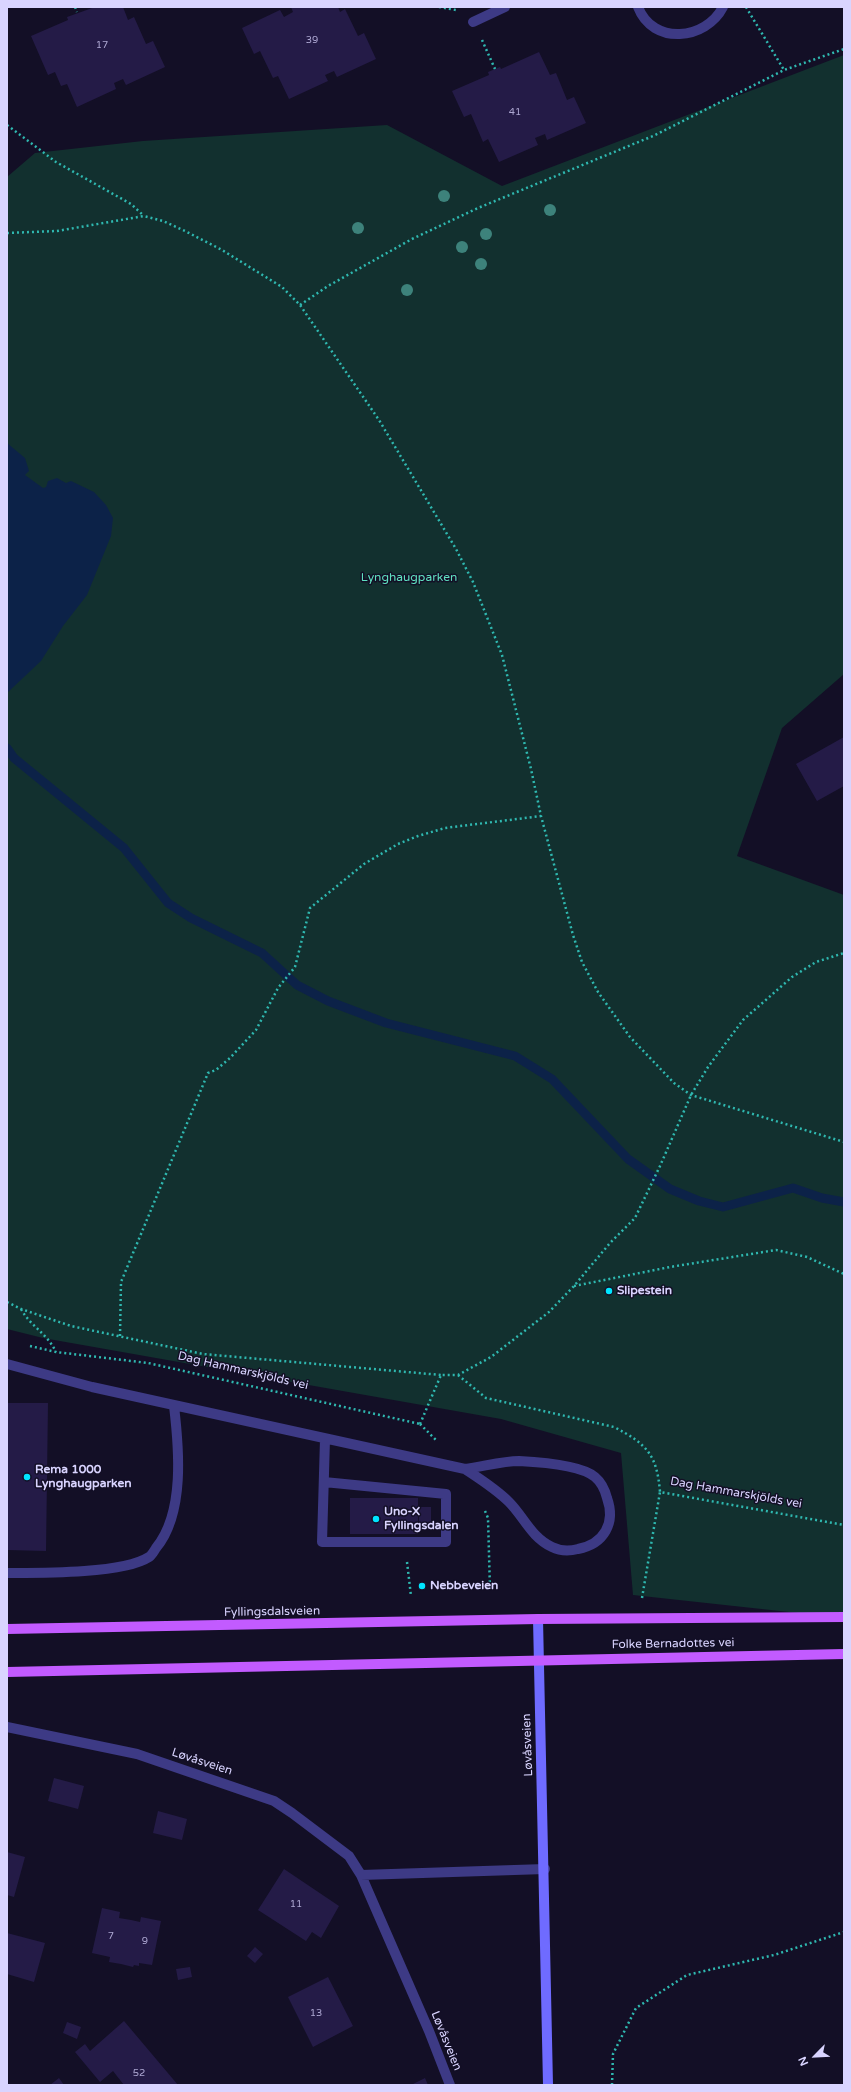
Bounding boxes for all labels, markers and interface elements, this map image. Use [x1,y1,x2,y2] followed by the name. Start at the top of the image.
[306,34,318,46] house number: 39
[96,39,108,51] house number: 17
[509,106,521,118] house number: 41
[361,571,457,585] park label: Lynghaugparken
[617,1284,672,1298] place label: Slipestein
[604,1286,614,1296] marker: Slipestein
[176,1349,310,1393] street label: Dag Hammarskjölds vei
[35,1463,132,1491] place label: Rema 1000 Lynghaugparken
[22,1472,32,1482] marker: Rema 1000 Lynghaugparken
[669,1474,803,1512] street label: Dag Hammarskjölds vei
[384,1505,459,1533] place label: Uno-X Fyllingsdalen
[371,1514,381,1524] marker: Uno-X Fyllingsdalen
[430,1579,498,1593] place label: Nebbeveien
[417,1581,427,1591] marker: Nebbeveien
[224,1604,320,1620] street label: Fyllingsdalsveien
[611,1636,735,1652] street label: Folke Bernadottes vei
[520,1713,536,1777] street label: Løvåsveien
[170,1745,234,1779] street label: Løvåsveien
[290,1898,302,1910] house number: 11
[108,1930,114,1942] house number: 7
[142,1935,148,1947] house number: 9
[310,2007,322,2019] house number: 13
[428,2009,464,2073] street label: Løvåsveien
[795,2036,835,2076] north arrow
[796,2054,811,2068] text: N
[133,2067,145,2079] house number: 52

